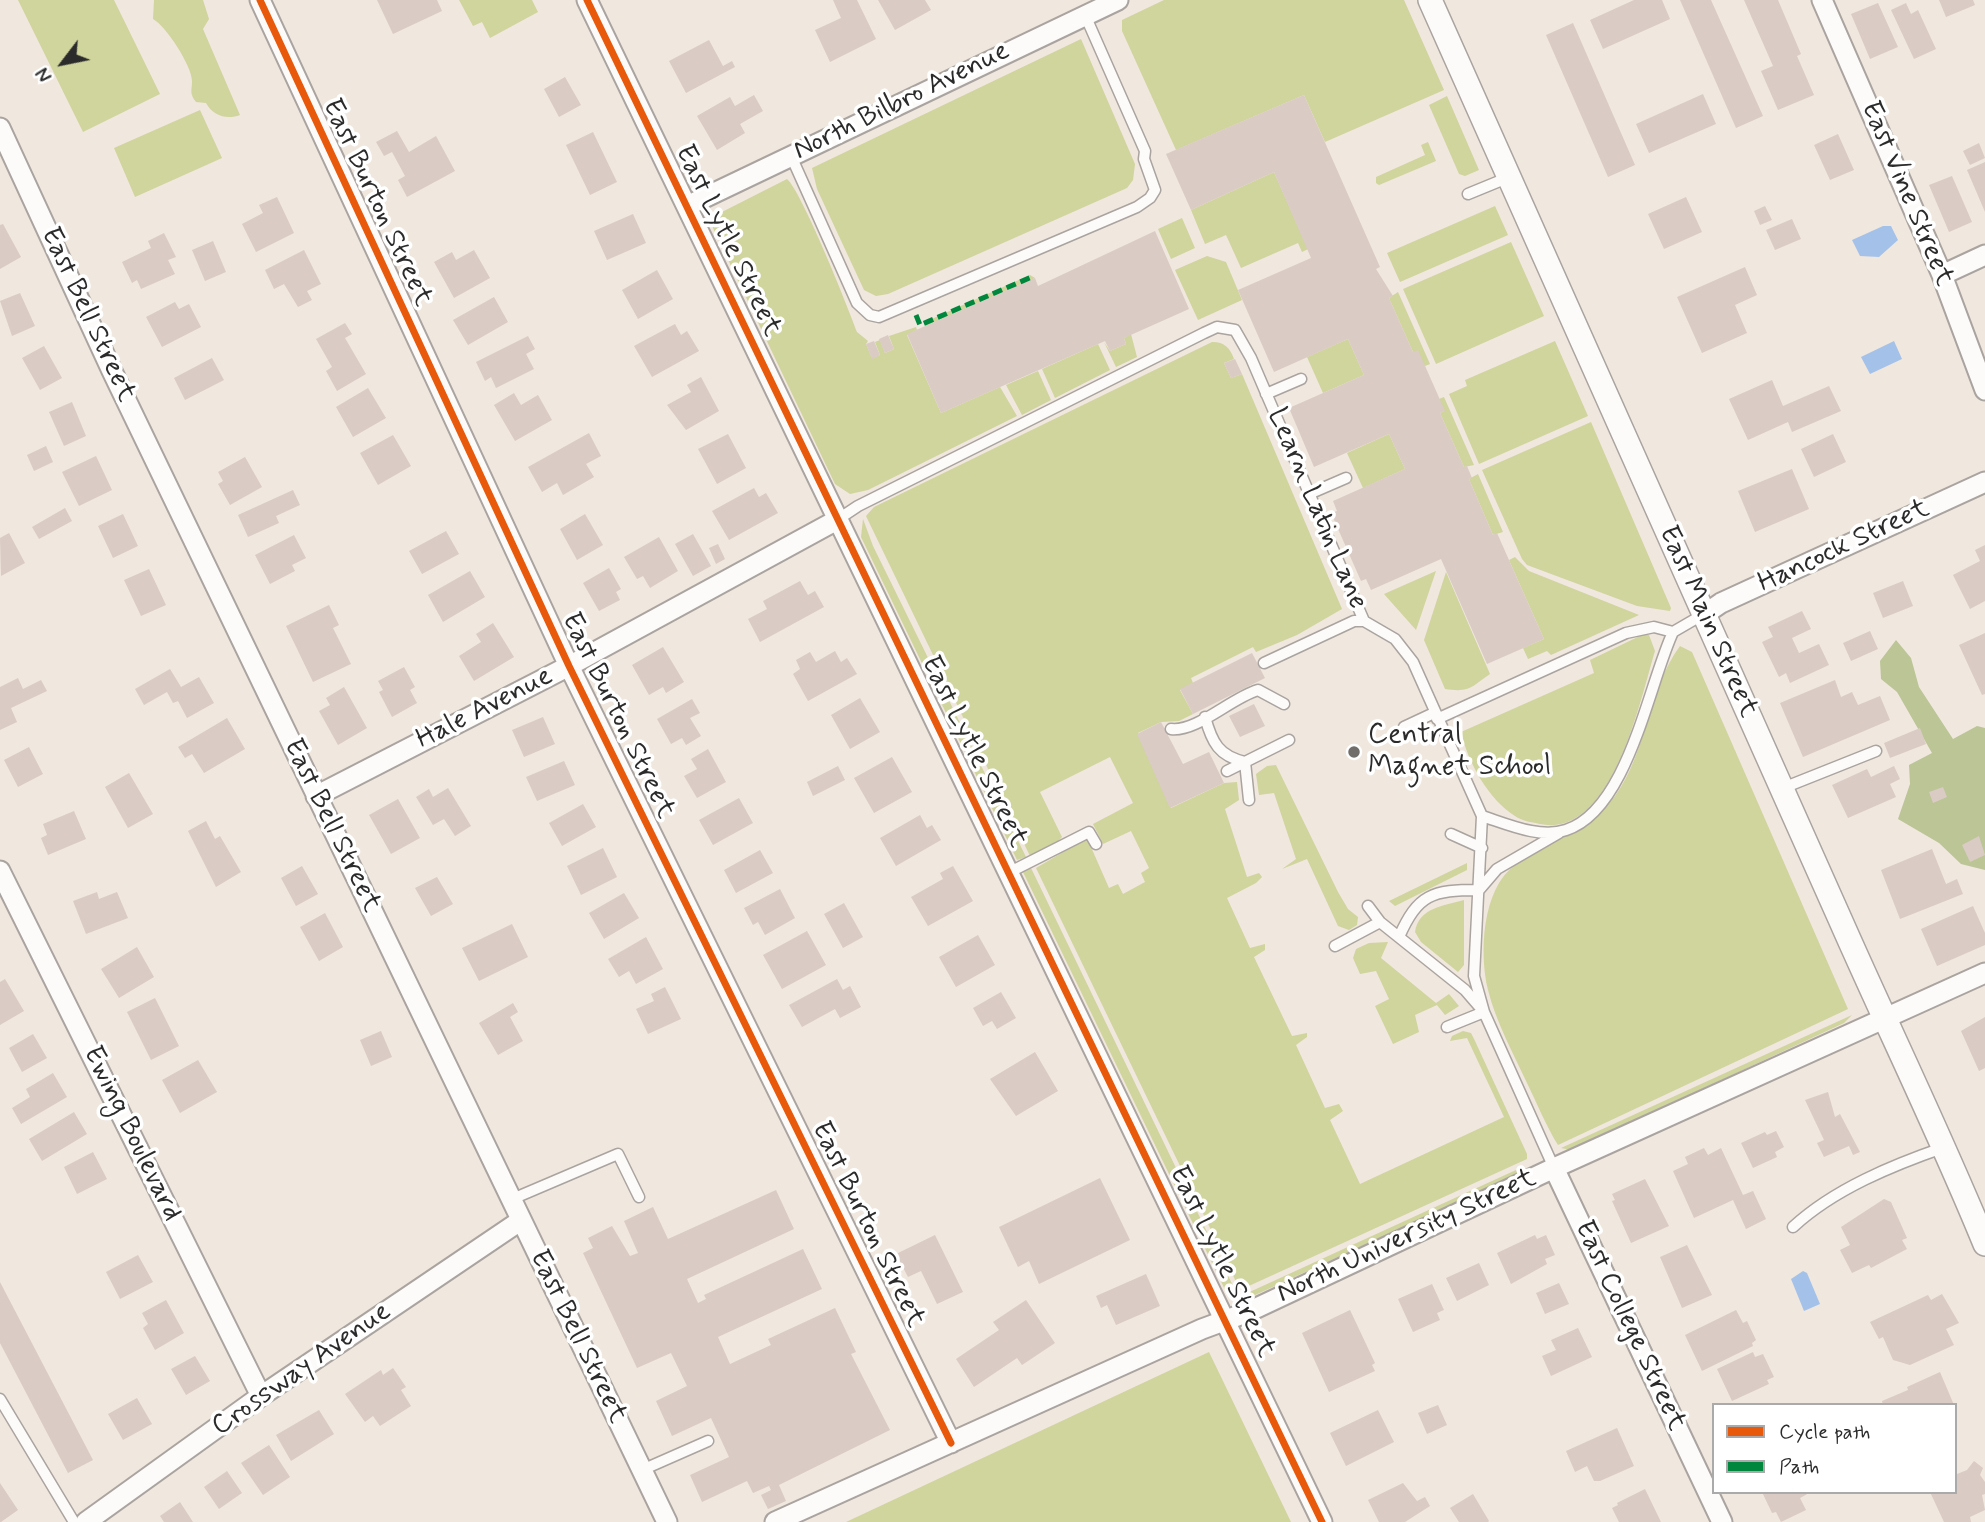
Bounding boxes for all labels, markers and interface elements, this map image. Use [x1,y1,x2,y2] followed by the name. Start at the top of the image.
[28,28,98,98] north arrow
[789,35,1015,169] street label: North Bilbro Avenue
[31,62,59,86] text: N
[313,94,439,312] street label: East Burton Street
[1852,97,1960,291] street label: East Vine Street
[666,140,788,342] street label: East Lytle Street
[32,222,142,408] street label: East Bell Street
[1258,403,1374,615] street label: Learn Latin Lane
[1753,493,1935,601] street label: Hancock Street
[1650,521,1764,723] street label: East Main Street
[553,608,681,824] street label: East Burton Street
[912,651,1034,853] street label: East Lytle Street
[411,660,559,758] street label: Hale Avenue
[1368,719,1551,785] place label: Central Magnet School
[275,734,387,918] street label: East Bell Street
[1346,744,1362,760] marker: Central Magnet School
[74,1041,188,1227] street label: Ewing Boulevard
[803,1117,931,1333] street label: East Burton Street
[1160,1161,1282,1363] street label: East Lytle Street
[1272,1162,1542,1312] street label: North University Street
[1566,1216,1692,1436] street label: East College Street
[521,1245,633,1429] street label: East Bell Street
[206,1296,398,1444] street label: Crossway Avenue
[1712,1403,1957,1494] legend
[1779,1418,1870,1446] text: Cycle path
[1779,1453,1819,1481] text: Path

